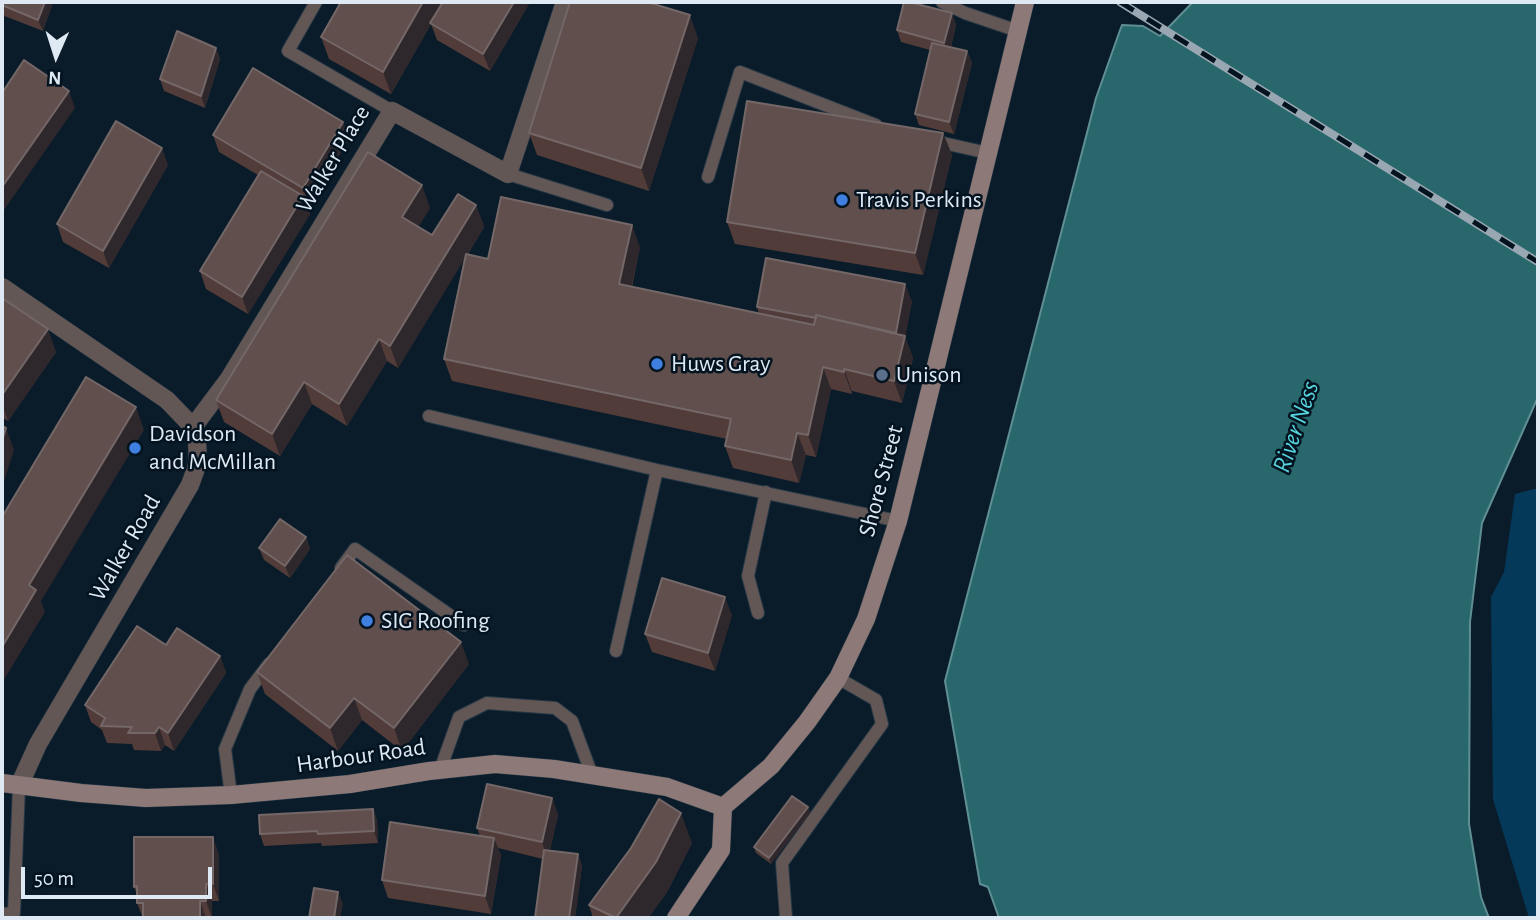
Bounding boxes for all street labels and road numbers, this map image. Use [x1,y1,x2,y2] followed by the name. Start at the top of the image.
[290,100,376,218] street label: Walker Place
[852,422,910,540] street label: Shore Street
[83,490,167,606] street label: Walker Road
[295,733,427,779] street label: Harbour Road

